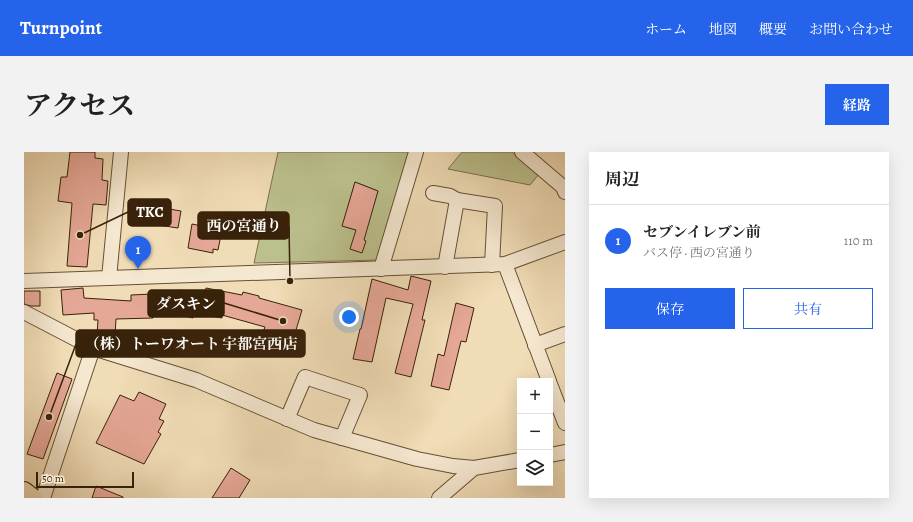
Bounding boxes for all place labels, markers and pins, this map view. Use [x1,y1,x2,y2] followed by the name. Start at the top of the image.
[128,199,171,226] callout: TKC
[198,212,289,239] callout: 西の宮通り
[125,236,151,269] pin: 1
[148,290,224,317] callout: ダスキン
[76,330,305,357] callout: （株）トーワオート 宇都宮西店

